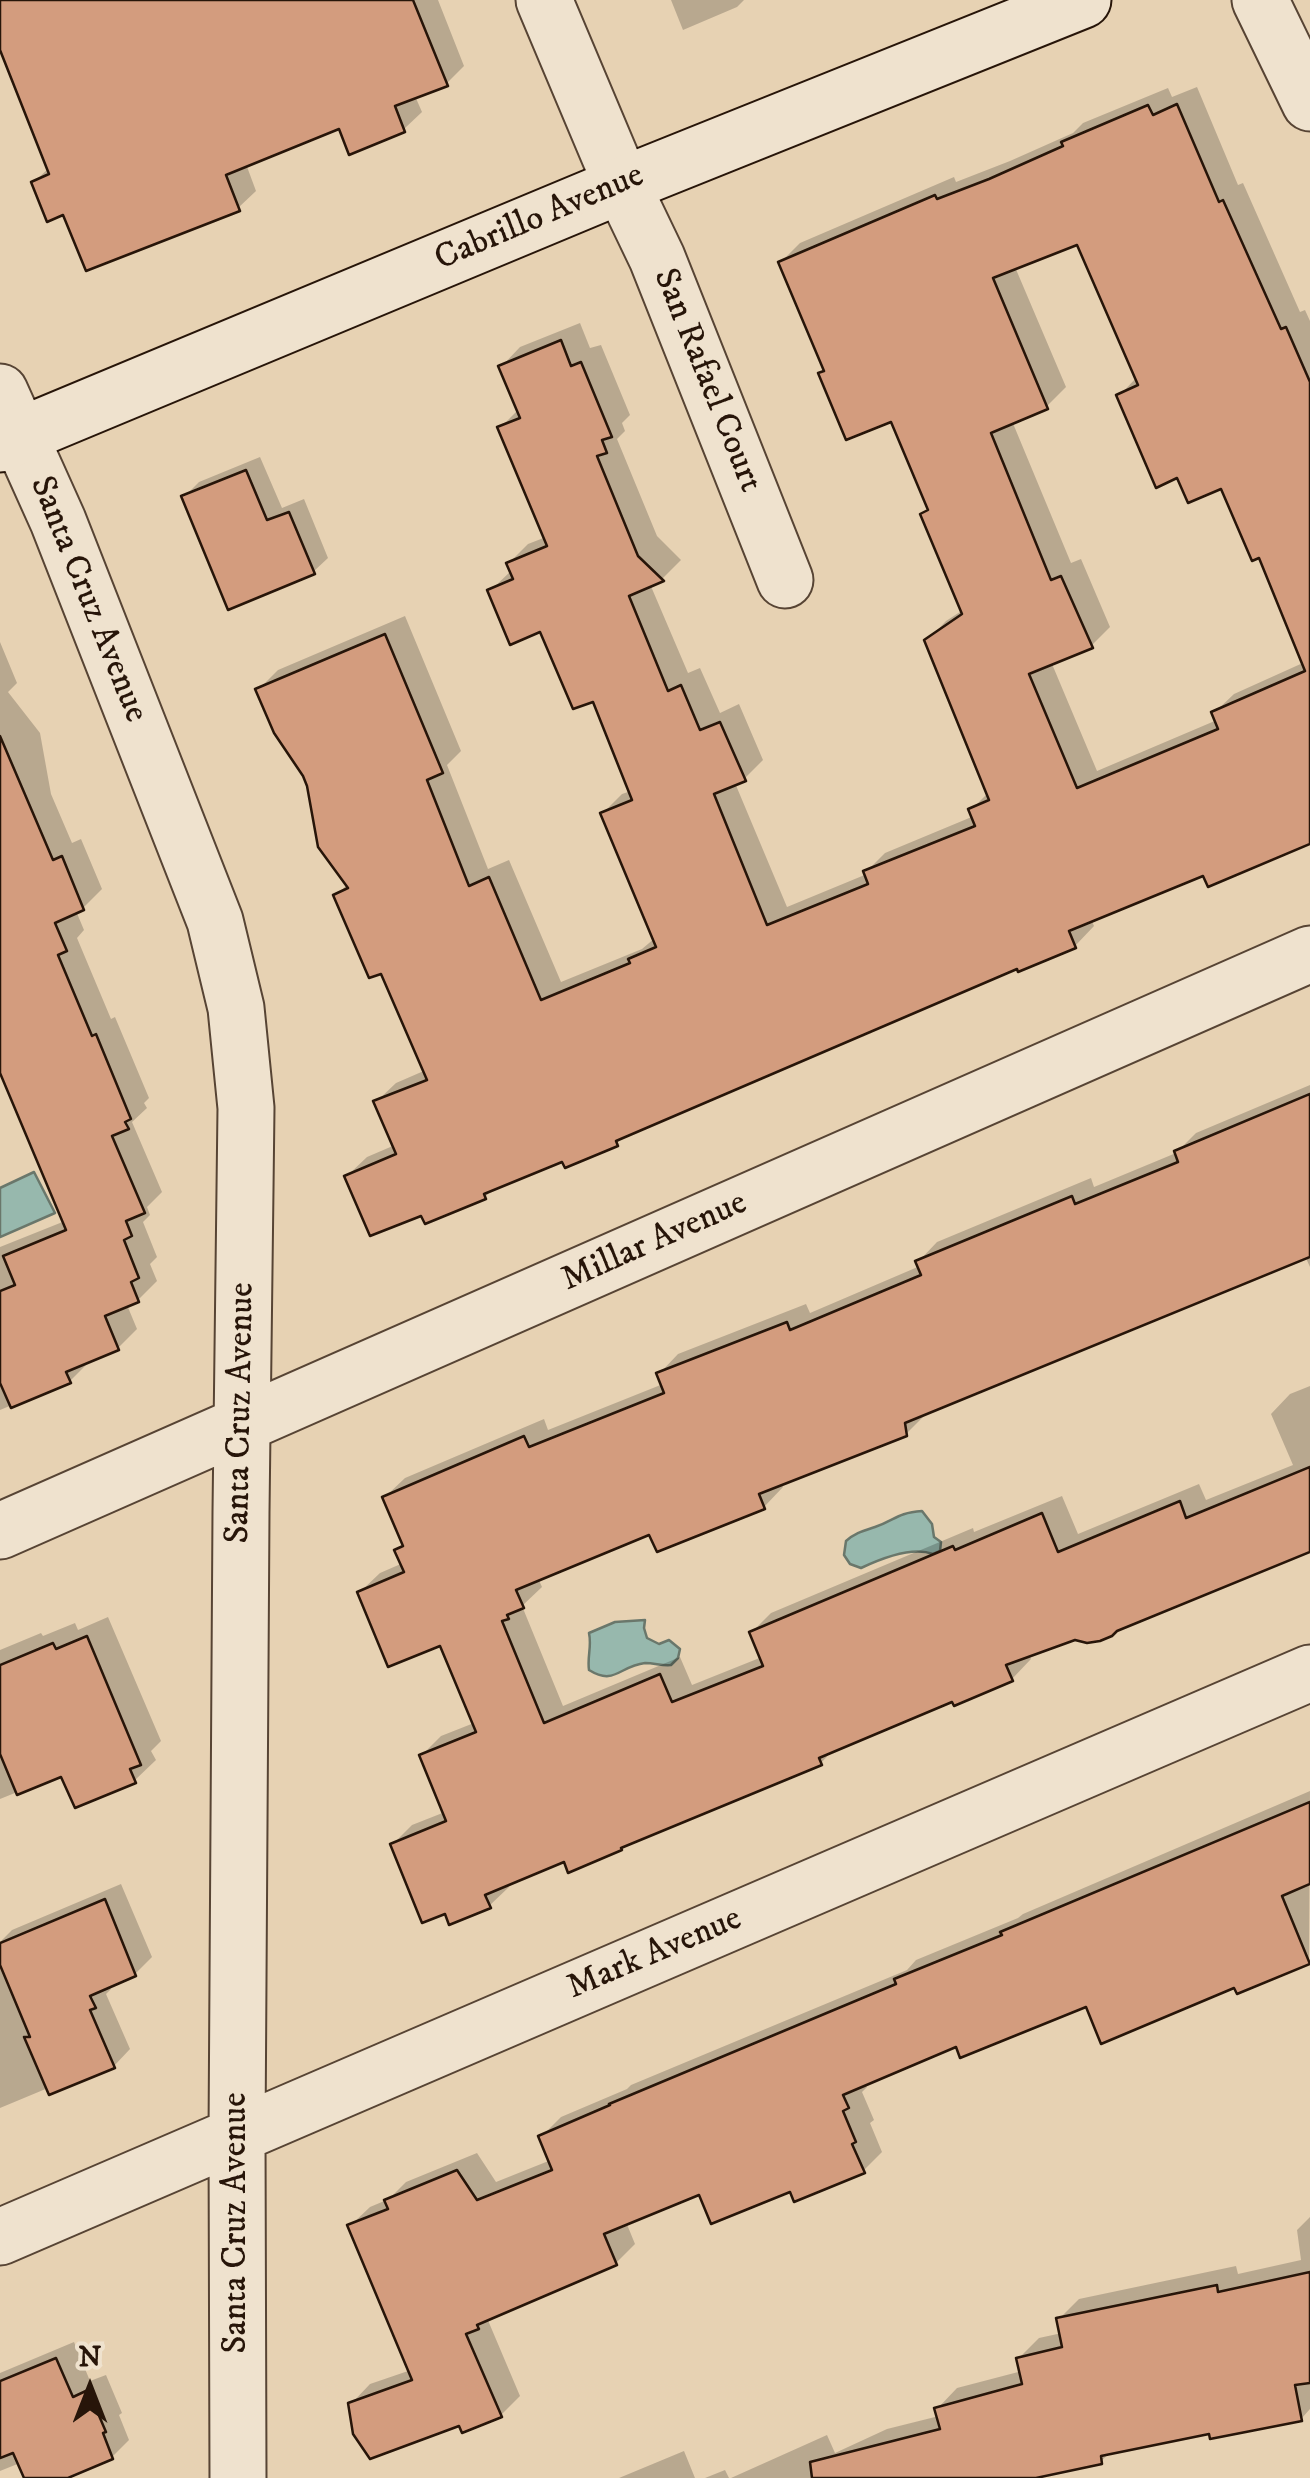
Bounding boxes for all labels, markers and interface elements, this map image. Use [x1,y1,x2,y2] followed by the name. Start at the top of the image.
[429,156,651,282] street label: Cabrillo Avenue
[642,263,770,499] street label: San Rafael Court
[19,471,155,729] street label: Santa Cruz Avenue
[556,1183,754,1303] street label: Millar Avenue
[219,1282,265,1544] street label: Santa Cruz Avenue
[561,1899,749,2011] street label: Mark Avenue
[217,2092,259,2354] street label: Santa Cruz Avenue
[40,2338,140,2438] north arrow
[79,2340,101,2375] text: N

